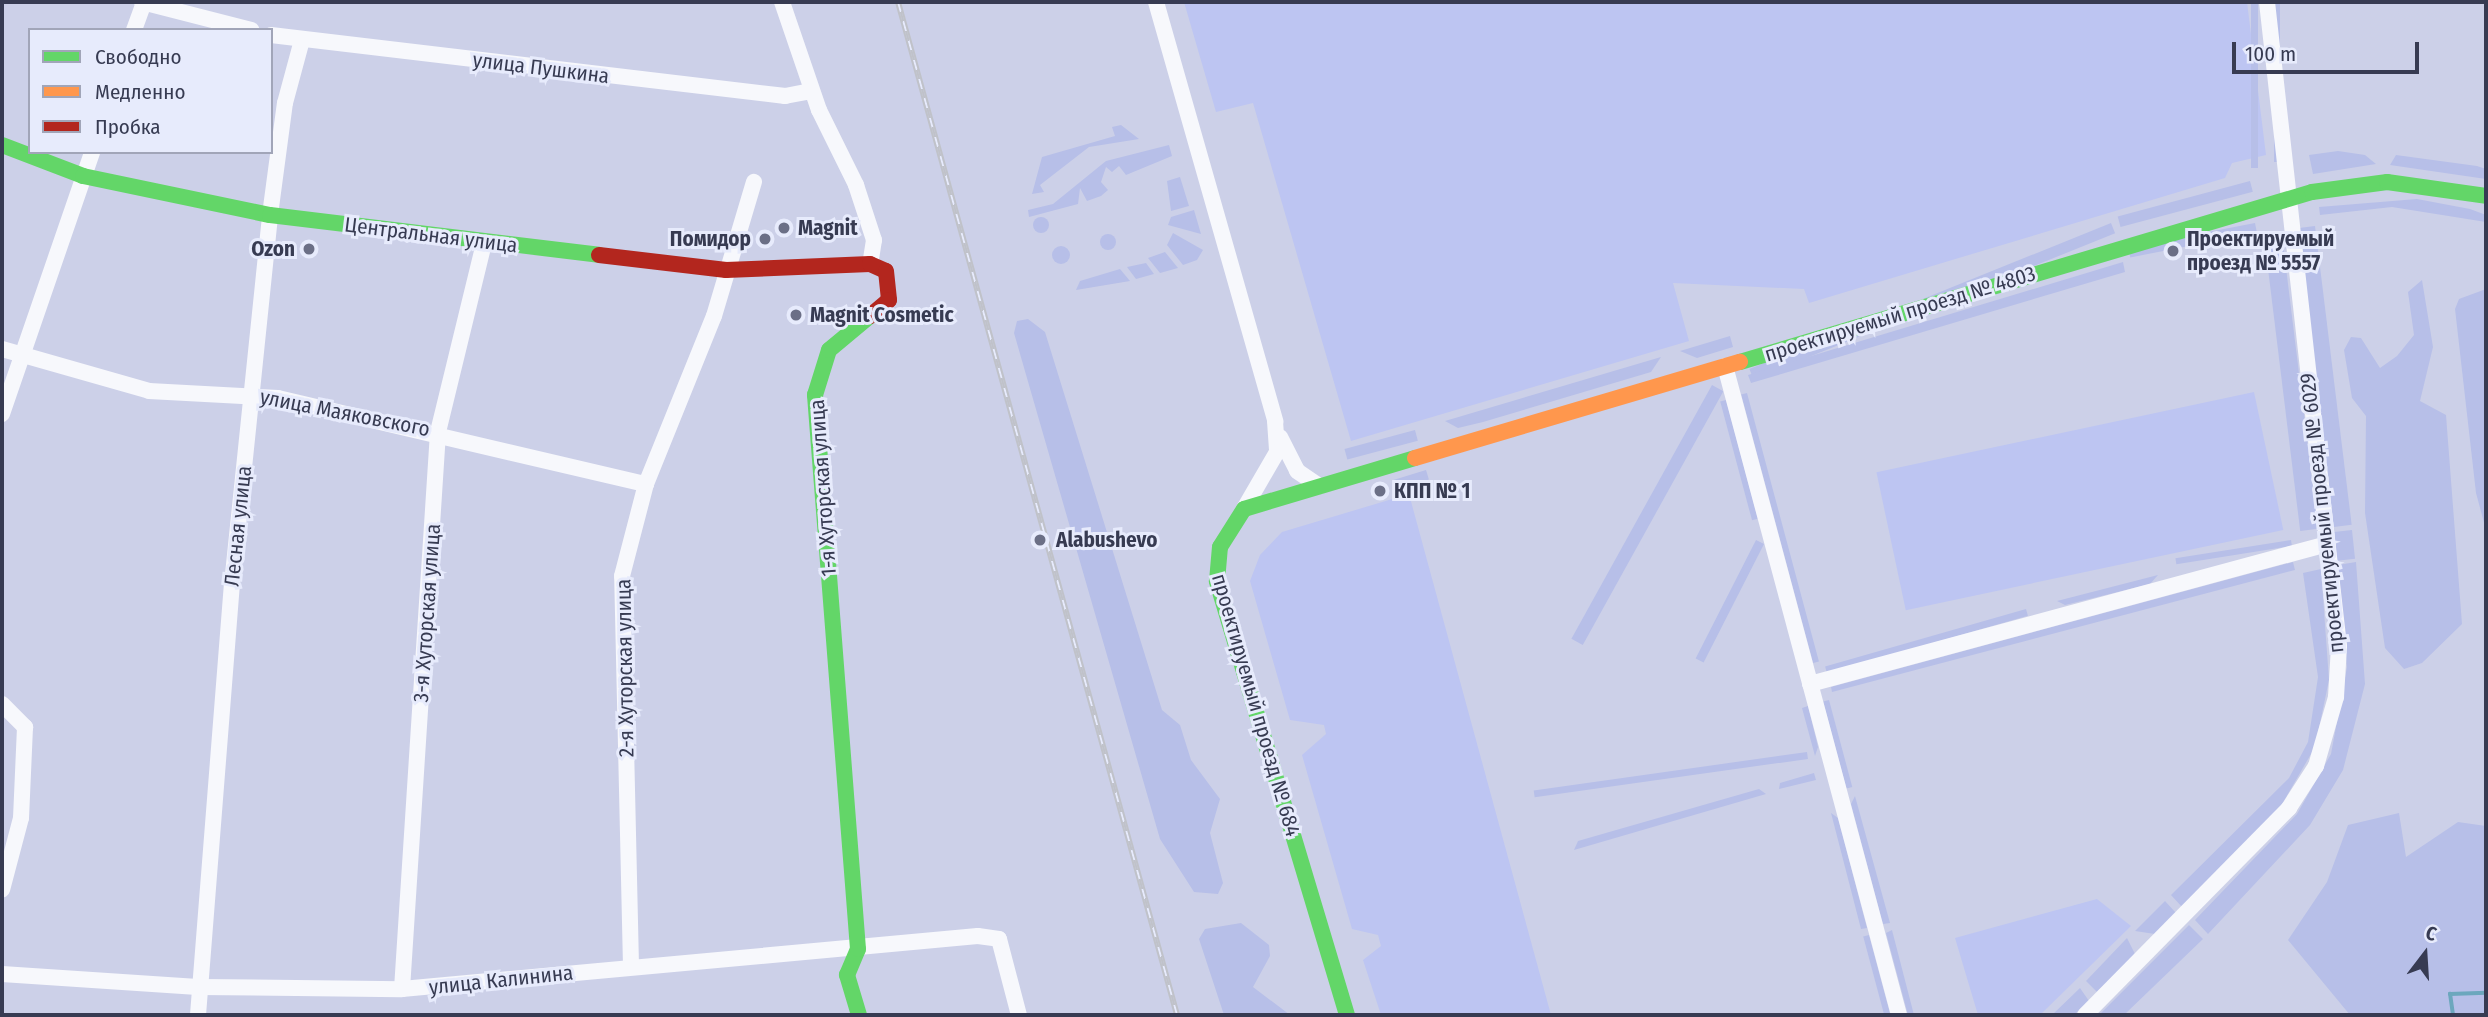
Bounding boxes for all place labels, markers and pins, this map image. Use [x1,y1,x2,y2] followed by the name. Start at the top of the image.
[798,215,858,241] place label: Magnit
[776,220,792,236] marker: Magnit
[670,226,751,252] place label: Помидор
[2187,226,2334,276] place label: Проектируемый проезд № 5557
[757,231,773,247] marker: Помидор
[251,236,295,262] place label: Ozon
[301,241,317,257] marker: Ozon
[2165,243,2181,259] marker: Проектируемый проезд № 5557
[810,302,954,328] place label: Magnit Cosmetic
[788,307,804,323] marker: Magnit Cosmetic
[1394,478,1470,504] place label: КПП № 1
[1372,483,1388,499] marker: КПП № 1
[1056,527,1157,553] place label: Alabushevo
[1030,530,1050,550] marker: Alabushevo

